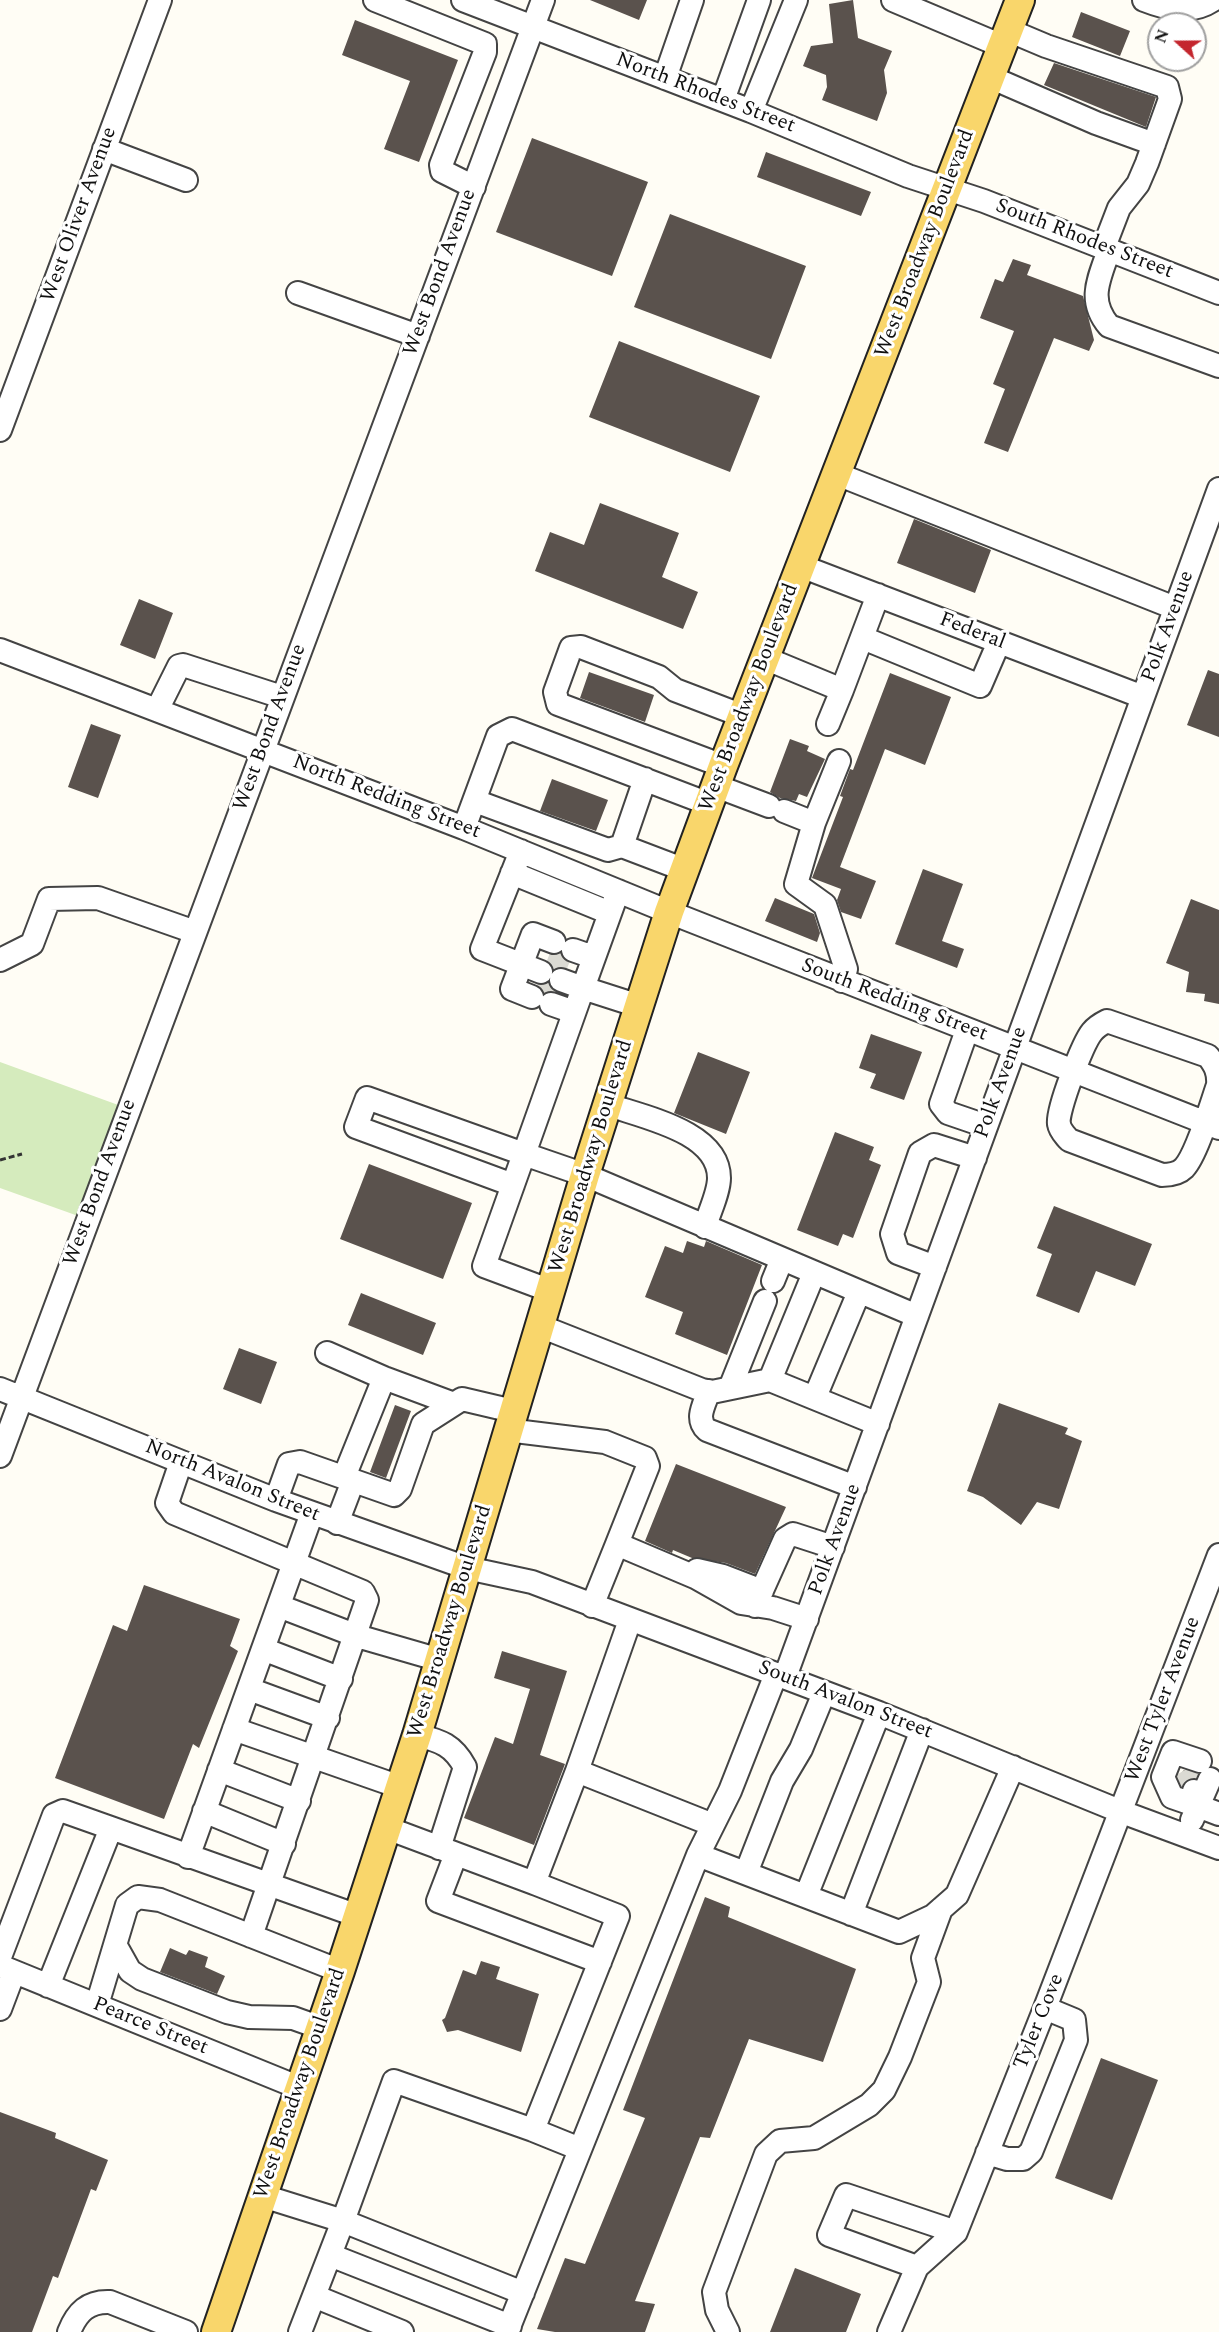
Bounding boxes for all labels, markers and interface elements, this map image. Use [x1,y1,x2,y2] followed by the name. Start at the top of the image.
[1147,12,1207,72] north arrow
[1149,26,1176,47] text: N
[612,48,798,140] street label: North Rhodes Street
[37,124,123,306] street label: West Oliver Avenue
[871,126,981,362] street label: West Broadway Boulevard
[399,186,483,360] street label: West Bond Avenue
[992,194,1176,286] street label: South Rhodes Street
[1137,568,1201,686] street label: Polk Avenue
[695,580,805,816] street label: West Broadway Boulevard
[935,608,1009,656] street label: Federal
[229,641,313,815] street label: West Bond Avenue
[288,751,484,845] street label: North Redding Street
[797,954,991,1048] street label: South Redding Street
[970,1024,1034,1142] street label: Polk Avenue
[544,1037,640,1277] street label: West Broadway Boulevard
[59,1096,143,1270] street label: West Bond Avenue
[141,1435,323,1529] street label: North Avalon Street
[804,1481,868,1599] street label: Polk Avenue
[403,1502,499,1742] street label: West Broadway Boulevard
[1121,1614,1207,1786] street label: West Tyler Avenue
[754,1656,936,1746] street label: South Avalon Street
[250,1965,352,2203] street label: West Broadway Boulevard
[1009,1970,1071,2074] street label: Tyler Cove
[89,1992,211,2062] street label: Pearce Street

